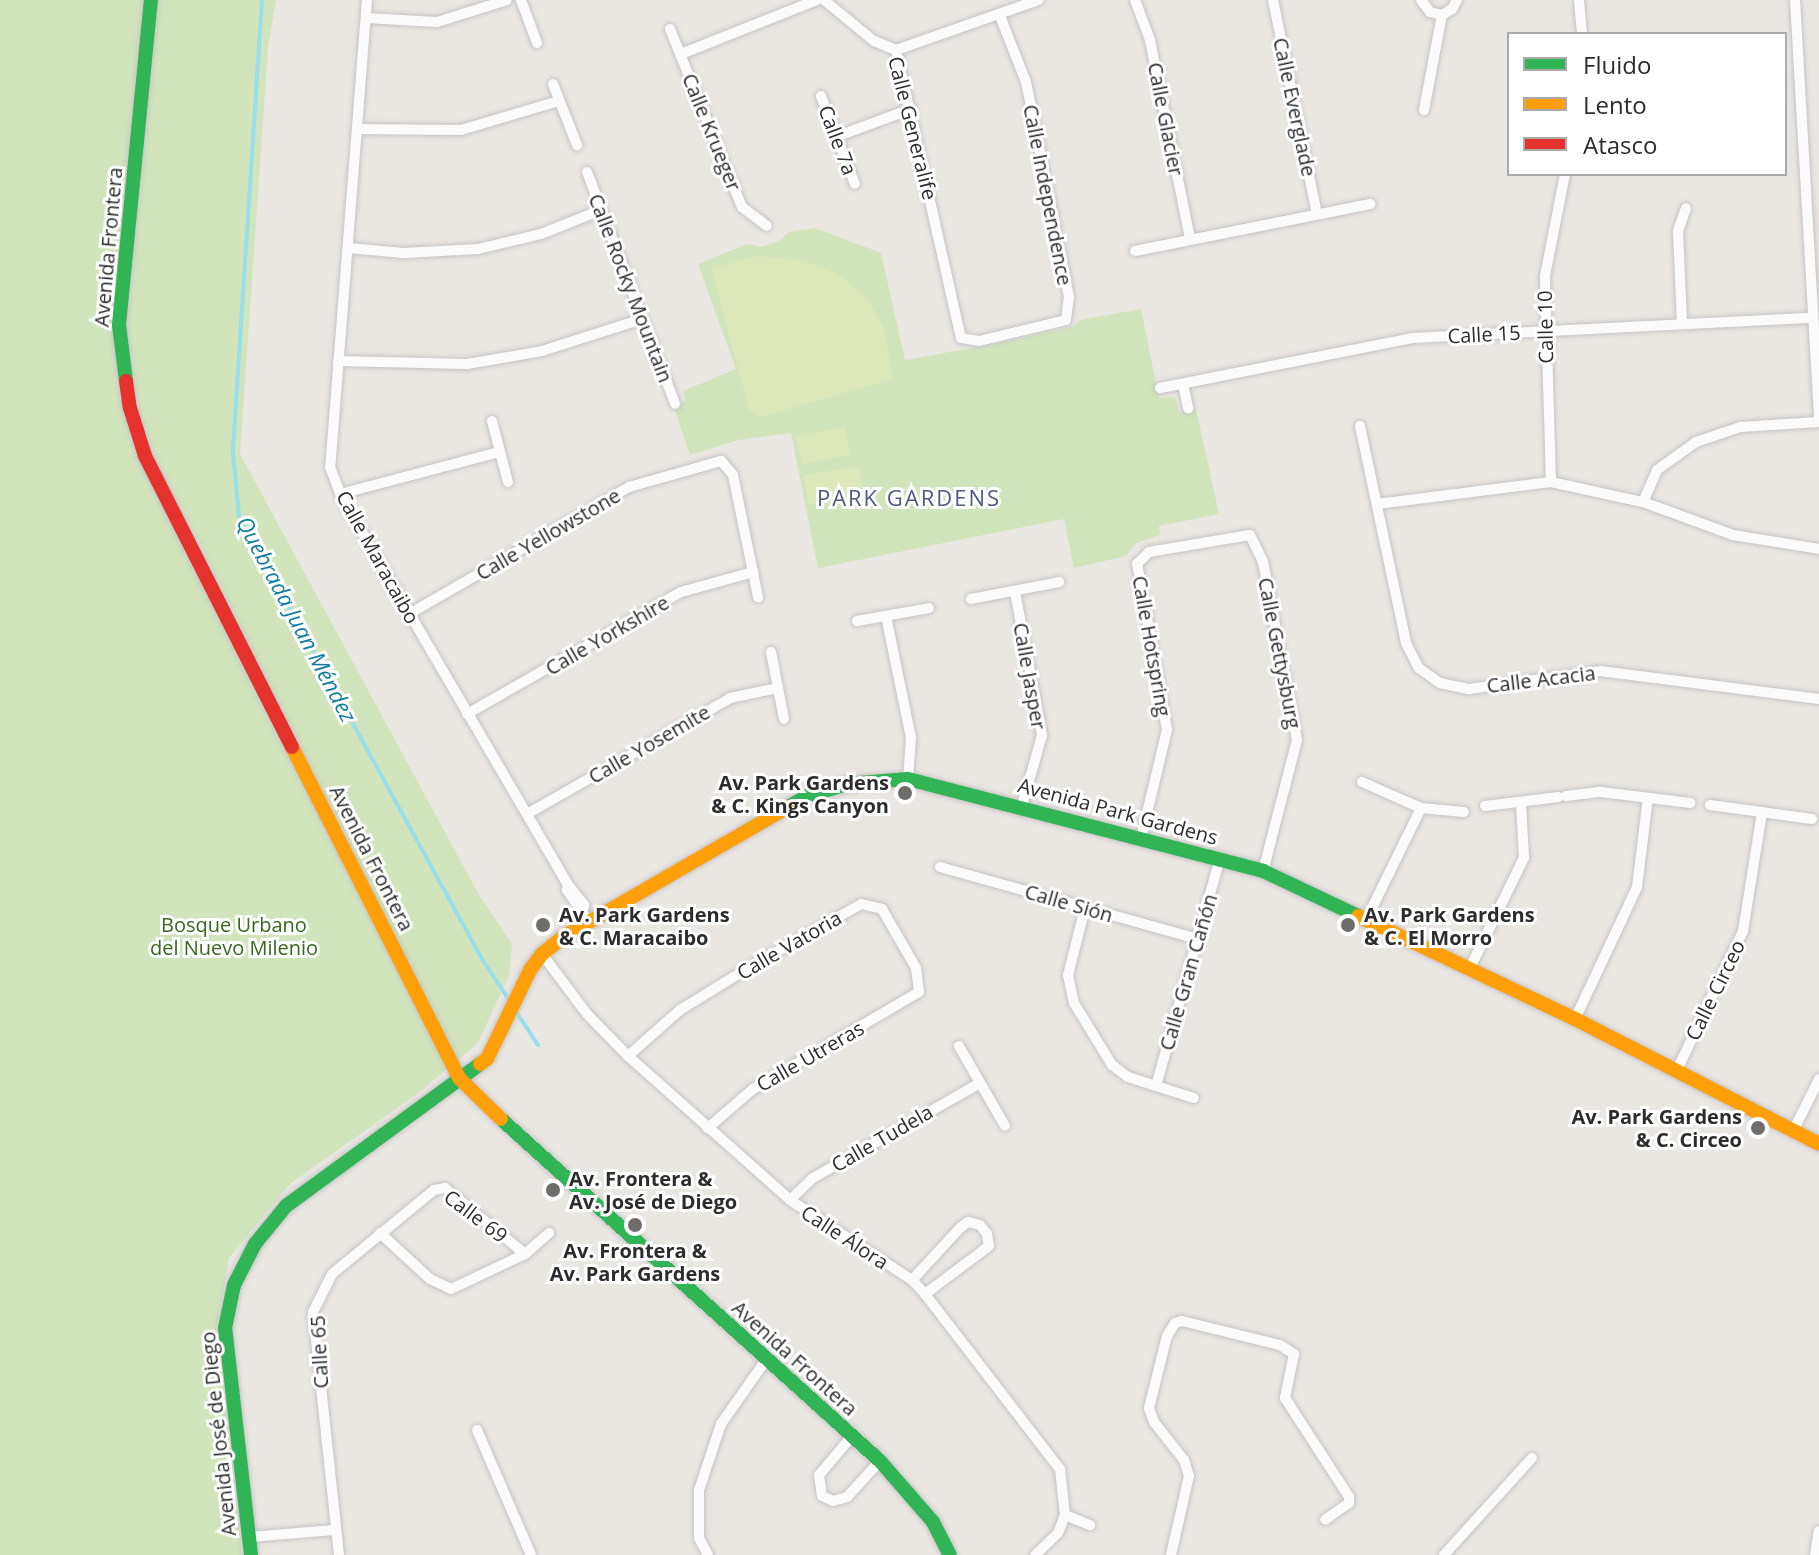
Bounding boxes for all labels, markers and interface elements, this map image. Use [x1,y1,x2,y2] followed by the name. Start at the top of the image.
[1507,32,1787,176] legend
[1269,35,1321,179] street label: Calle Everglade
[1583,48,1651,81] text: Fluido
[884,54,942,202] street label: Calle Generalife
[1143,60,1189,178] street label: Calle Glacier
[678,70,746,194] street label: Calle Krueger
[1583,88,1647,121] text: Lento
[814,102,862,178] street label: Calle 7a
[1019,102,1077,288] street label: Calle Independence
[1583,128,1657,161] text: Atasco
[89,166,127,328] street label: Avenida Frontera
[584,190,678,386] street label: Calle Rocky Mountain
[1532,290,1558,364] street label: Calle 10
[1447,320,1521,348] street label: Calle 15
[472,483,624,585] street label: Calle Yellowstone
[817,485,1001,511] district label: PARK GARDENS
[331,486,425,628] street label: Calle Maracaibo
[232,512,362,726] water label: Quebrada Juan Méndez
[1128,574,1176,718] street label: Calle Hotspring
[1254,575,1306,731] street label: Calle Gettysburg
[541,590,673,680] street label: Calle Yorkshire
[1009,621,1051,731] street label: Calle Jasper
[1485,660,1597,698] street label: Calle Acacia
[584,700,714,788] street label: Calle Yosemite
[711,770,889,817] place label: Av. Park Gardens & C. Kings Canyon
[1015,773,1221,849] street label: Avenida Park Gardens
[325,781,419,935] street label: Avenida Frontera
[896,784,914,802] marker: Av. Park Gardens & C. Kings Canyon
[1022,879,1116,927] street label: Calle Sión
[1154,891,1222,1053] street label: Calle Gran Cañón
[559,902,730,949] place label: Av. Park Gardens & C. Maracaibo
[1364,902,1535,949] place label: Av. Park Gardens & C. El Morro
[732,905,846,985] street label: Calle Vatoria
[150,913,318,960] park label: Bosque Urbano del Nuevo Milenio
[534,916,552,934] marker: Av. Park Gardens & C. Maracaibo
[1339,916,1357,934] marker: Av. Park Gardens & C. El Morro
[1680,936,1750,1044] street label: Calle Circeo
[752,1016,868,1096] street label: Calle Utreras
[827,1099,937,1177] street label: Calle Tudela
[1571,1104,1742,1151] place label: Av. Park Gardens & C. Circeo
[1749,1119,1767,1137] marker: Av. Park Gardens & C. Circeo
[569,1166,737,1213] place label: Av. Frontera & Av. José de Diego
[544,1181,562,1199] marker: Av. Frontera & Av. José de Diego
[440,1184,512,1248] street label: Calle 69
[797,1200,893,1274] street label: Calle Álora
[626,1216,644,1234] marker: Av. Frontera & Av. Park Gardens
[550,1238,720,1285] place label: Av. Frontera & Av. Park Gardens
[727,1295,863,1421] street label: Avenida Frontera
[305,1315,333,1389] street label: Calle 65
[195,1331,241,1537] street label: Avenida José de Diego

